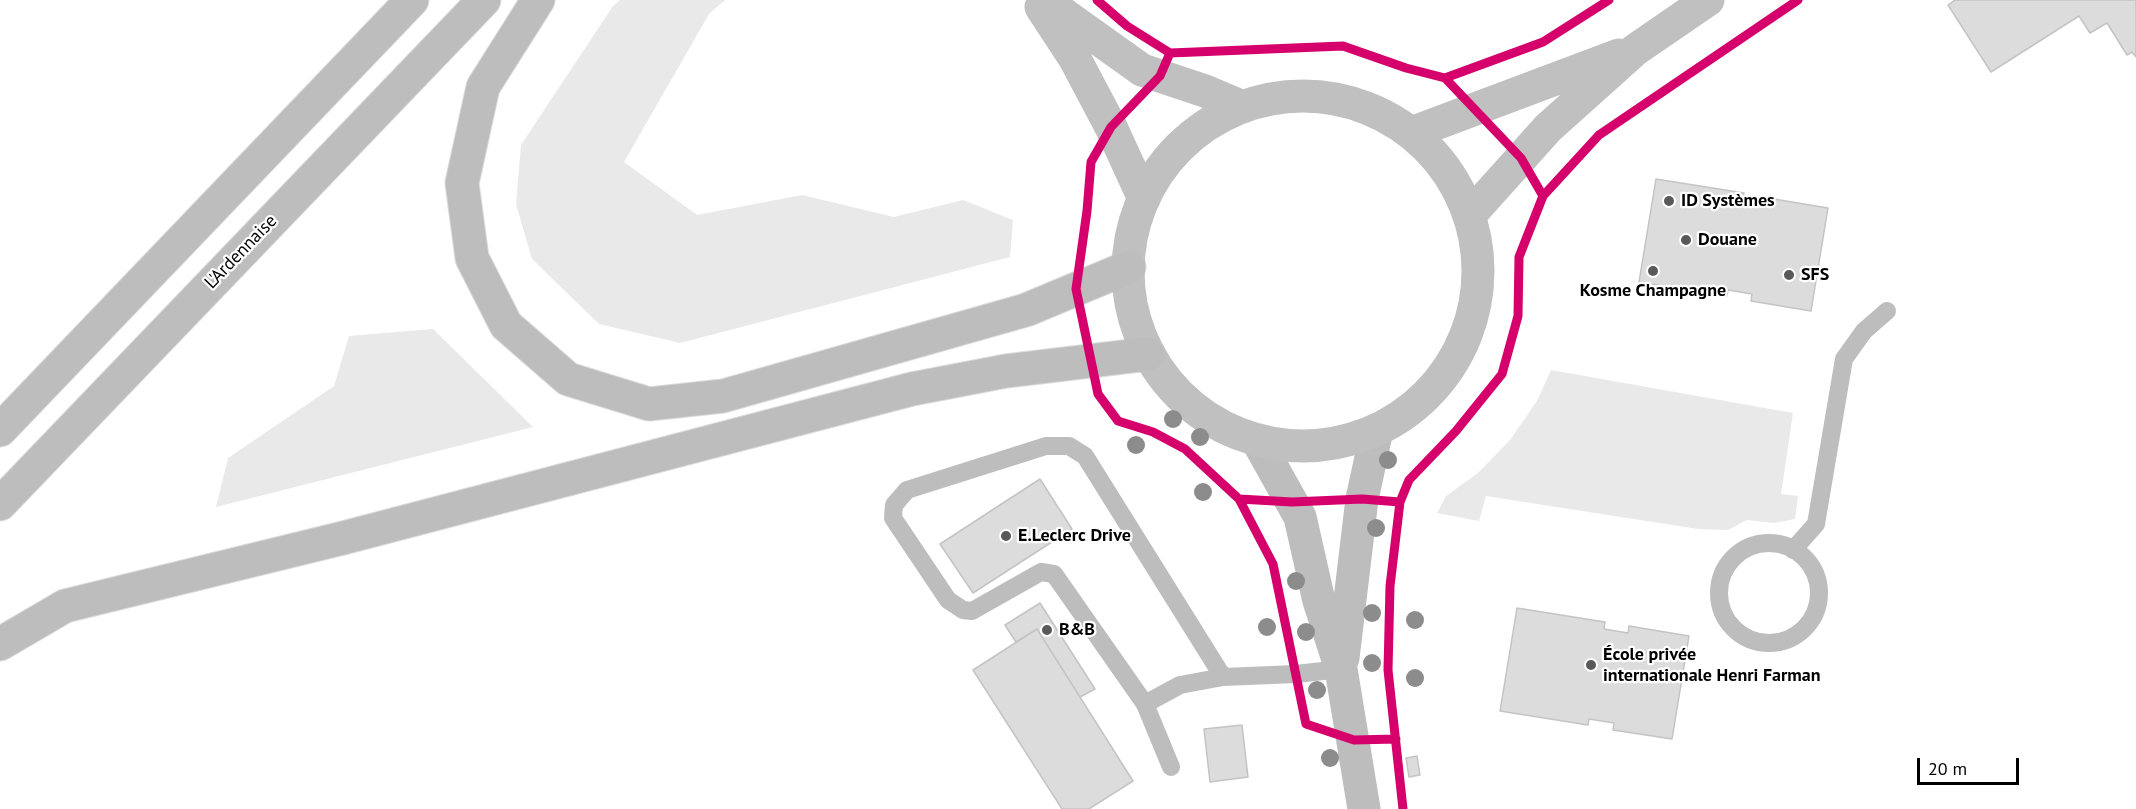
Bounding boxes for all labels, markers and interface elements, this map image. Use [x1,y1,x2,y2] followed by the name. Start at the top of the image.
[1681,190,1775,212] place label: ID Systèmes
[1662,194,1676,208] marker: ID Systèmes
[200,211,282,293] street label: L'Ardennaise
[1698,229,1757,251] place label: Douane
[1679,233,1693,247] marker: Douane
[1646,264,1660,278] marker: Kosme Champagne
[1801,264,1829,286] place label: SFS
[1782,268,1796,282] marker: SFS
[1580,280,1726,302] place label: Kosme Champagne
[1018,525,1131,547] place label: E.Leclerc Drive
[999,529,1013,543] marker: E.Leclerc Drive
[1059,619,1095,641] place label: B&B
[1040,623,1054,637] marker: B&B
[1603,644,1821,686] place label: École privée internationale Henri Farman
[1584,658,1598,672] marker: École privée internationale Henri Farman
[1920,746,2022,784] scale bar
[1928,757,1967,780] text: 20 m

